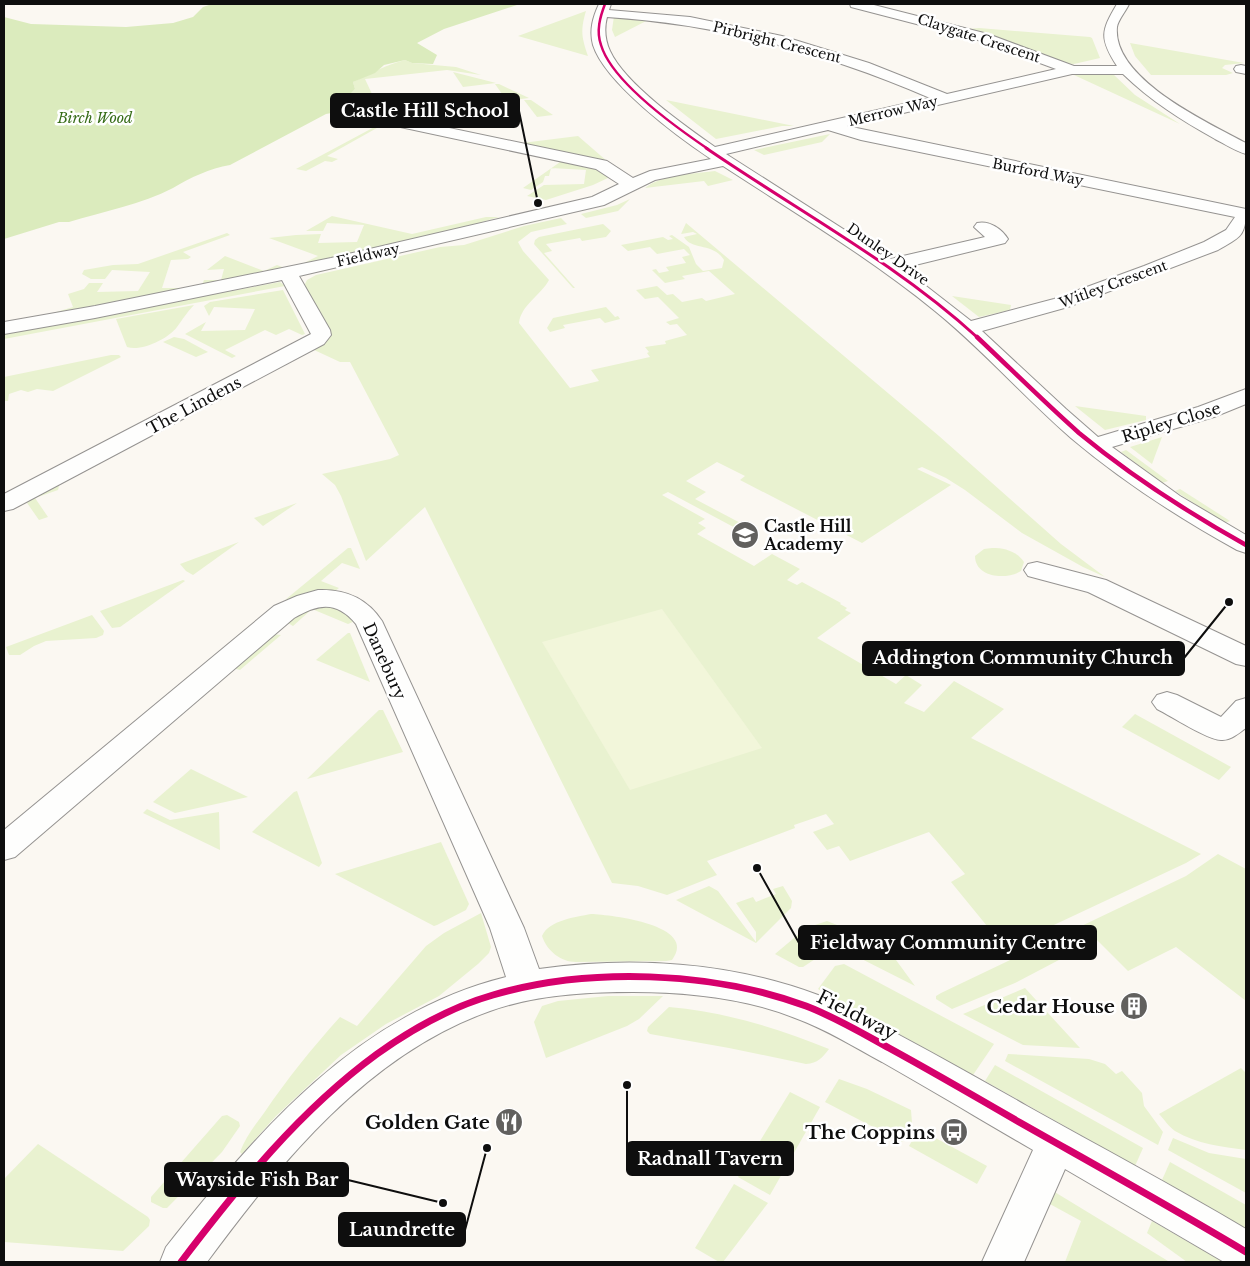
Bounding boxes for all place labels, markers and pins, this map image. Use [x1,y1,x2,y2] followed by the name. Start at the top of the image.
[331,94,519,127] callout: Castle Hill School
[763,516,852,554] place label: Castle Hill Academy
[730,520,760,550] school or university icon: Castle Hill Academy
[863,642,1184,675] callout: Addington Community Church
[799,926,1096,959] callout: Fieldway Community Centre
[1119,991,1149,1021] building icon: Cedar House
[986,995,1115,1018] place label: Cedar House
[494,1107,524,1137] restaurant icon: Golden Gate
[365,1111,490,1134] place label: Golden Gate
[939,1117,969,1147] bus stop icon: The Coppins
[805,1121,935,1144] place label: The Coppins
[627,1142,793,1175] callout: Radnall Tavern
[165,1163,348,1196] callout: Wayside Fish Bar
[339,1213,465,1246] callout: Laundrette

